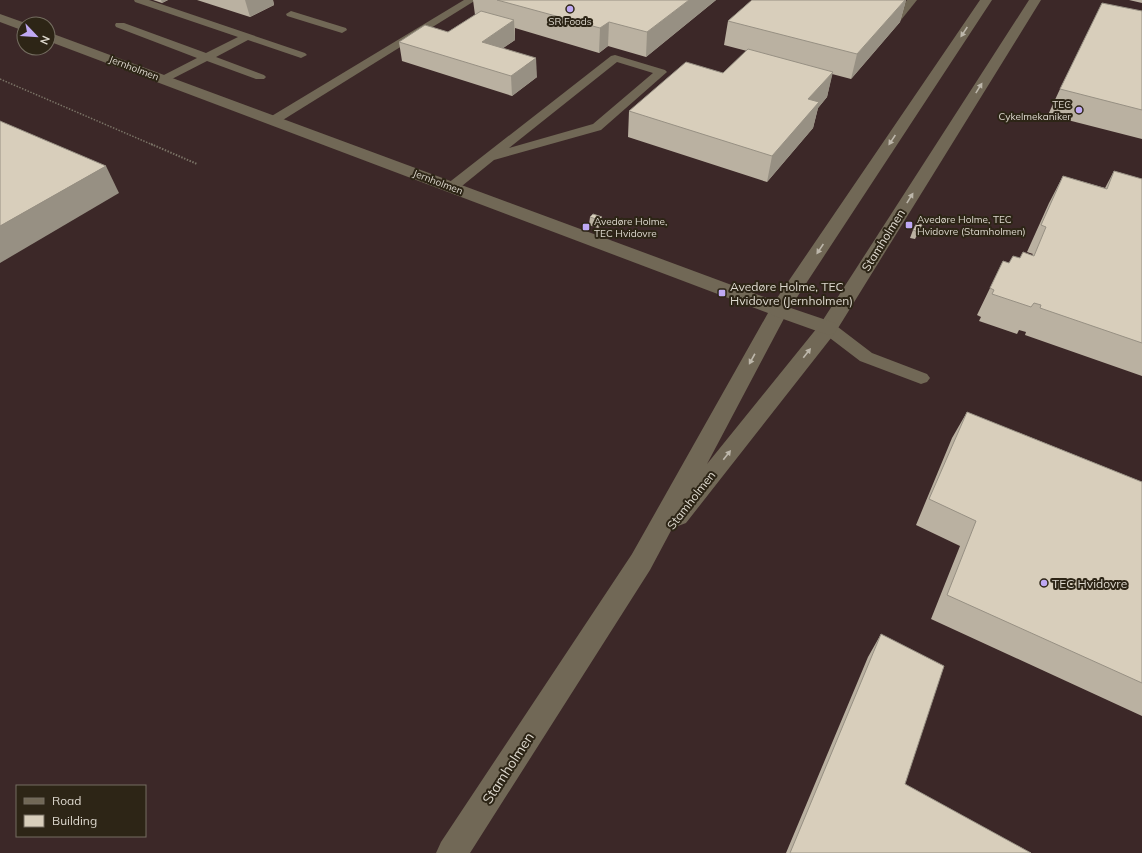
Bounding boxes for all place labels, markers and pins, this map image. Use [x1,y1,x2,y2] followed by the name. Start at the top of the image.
[565,4,575,14] marker: SR Foods
[548,15,592,28] place label: SR Foods
[999,98,1071,123] place label: TEC Cykelmekaniker
[1074,105,1084,115] marker: TEC Cykelmekaniker
[917,213,1026,238] place label: Avedøre Holme, TEC Hvidovre (Stamholmen)
[594,215,667,240] place label: Avedøre Holme, TEC Hvidovre
[904,220,914,230] marker: Avedøre Holme, TEC Hvidovre (Stamholmen)
[581,222,591,232] marker: Avedøre Holme, TEC Hvidovre
[730,279,853,308] place label: Avedøre Holme, TEC Hvidovre (Jernholmen)
[717,288,727,298] marker: Avedøre Holme, TEC Hvidovre (Jernholmen)
[1052,576,1127,591] place label: TEC Hvidovre
[1039,578,1049,588] marker: TEC Hvidovre

